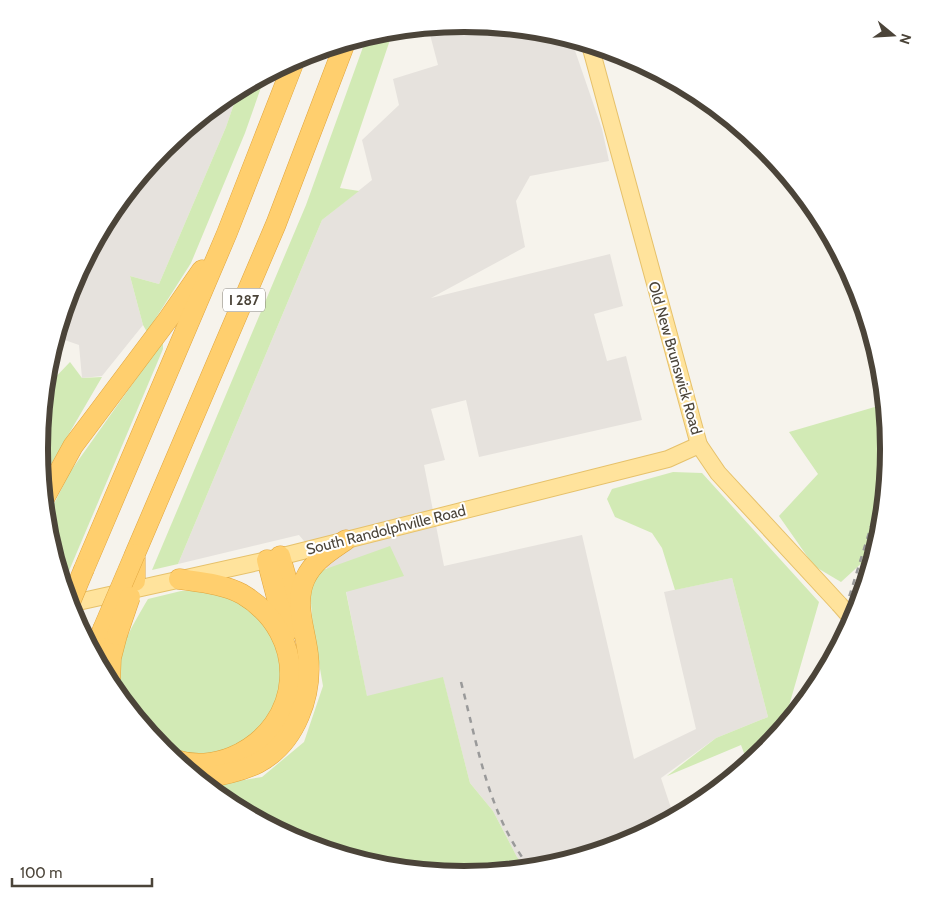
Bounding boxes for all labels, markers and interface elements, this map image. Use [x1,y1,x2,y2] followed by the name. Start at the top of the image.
[868,10,918,60] north arrow
[895,32,915,47] text: N
[645,279,705,437] street label: Old New Brunswick Road
[223,288,265,312] road number: I 287
[304,501,468,559] street label: South Randolphville Road
[12,856,152,888] scale bar
[20,864,62,882] text: 100 m

